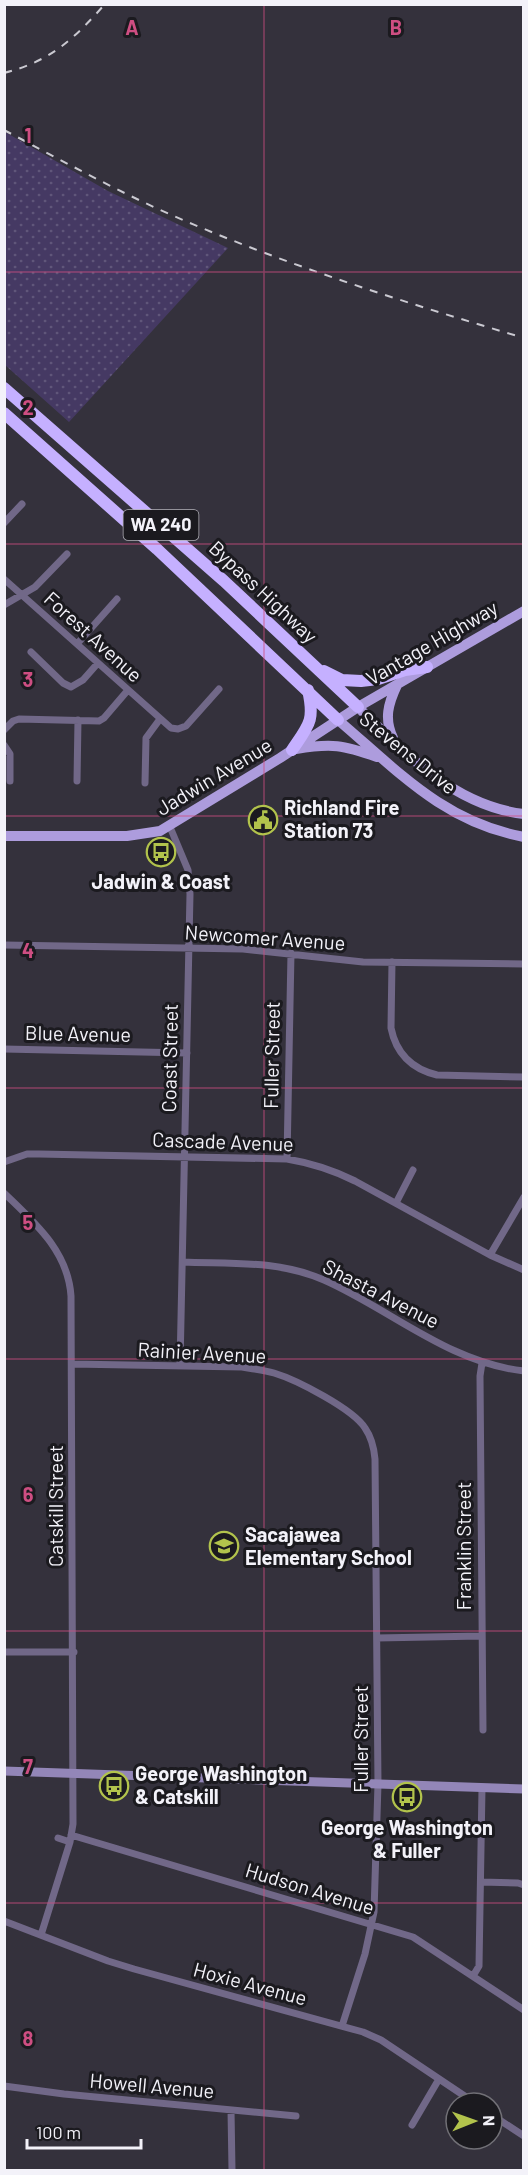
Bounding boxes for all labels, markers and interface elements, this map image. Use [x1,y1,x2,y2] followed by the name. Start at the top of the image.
[125,15,139,39] text: A
[390,15,402,39] text: B
[24,123,32,147] text: 1
[22,395,34,419] text: 2
[124,510,198,540] road number: WA 240
[205,535,323,647] street label: Bypass Highway
[40,586,148,687] street label: Forest Avenue
[362,595,501,689] street label: Vantage Highway
[23,667,33,691] text: 3
[355,706,462,799] street label: Stevens Drive
[151,732,276,820] street label: Jadwin Avenue
[284,795,399,842] place label: Richland Fire Station 73
[247,804,279,836] public building icon: Richland Fire Station 73
[145,836,177,868] bus stop icon: Jadwin & Coast
[92,869,230,893] place label: Jadwin & Coast
[184,919,346,955] street label: Newcomer Avenue
[22,938,34,962] text: 4
[258,1001,284,1109] street label: Fuller Street
[156,1003,182,1113] street label: Coast Street
[25,1020,131,1046] street label: Blue Avenue
[152,1127,294,1155] street label: Cascade Avenue
[23,1210,34,1234] text: 5
[319,1254,444,1333] street label: Shasta Avenue
[137,1337,267,1367] street label: Rainier Avenue
[43,1445,67,1567] street label: Catskill Street
[23,1482,34,1506] text: 6
[451,1482,475,1610] street label: Franklin Street
[245,1522,412,1569] place label: Sacajawea Elementary School
[208,1530,240,1562] school or university icon: Sacajawea Elementary School
[348,1685,372,1793] street label: Fuller Street
[23,1754,33,1778] text: 7
[135,1761,307,1808] place label: George Washington & Catskill
[98,1770,130,1802] bus stop icon: George Washington & Catskill
[391,1781,423,1813] bus stop icon: George Washington & Fuller
[321,1815,493,1862] place label: George Washington & Fuller
[243,1857,378,1919] street label: Hudson Avenue
[191,1956,310,2010] street label: Hoxie Avenue
[23,2026,34,2050] text: 8
[89,2068,215,2102] street label: Howell Avenue
[444,2091,504,2151] north arrow
[27,2112,141,2150] scale bar
[480,2115,499,2126] text: N
[36,2121,81,2143] text: 100 m

